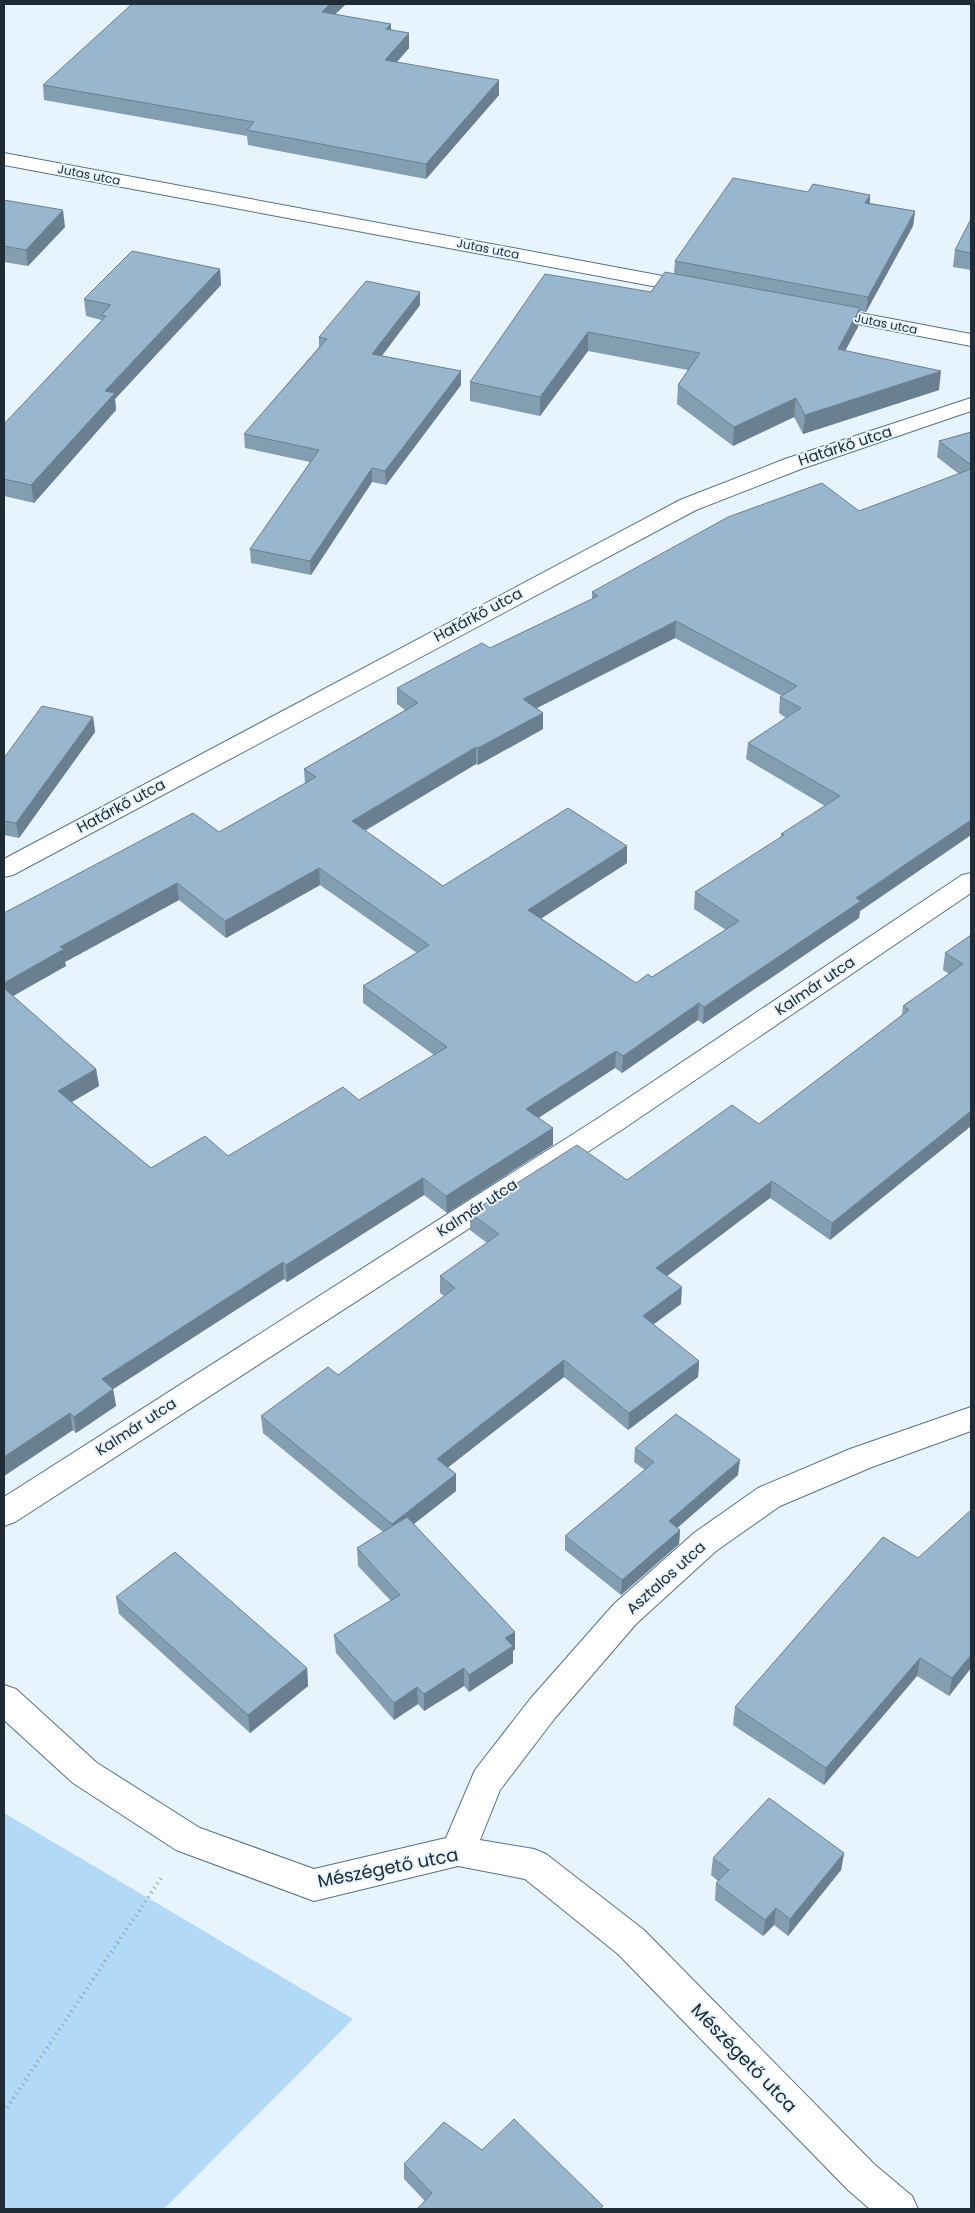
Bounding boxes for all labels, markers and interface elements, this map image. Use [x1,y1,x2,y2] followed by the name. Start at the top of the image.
[56,160,122,189] street label: Jutas utca
[455,234,521,263] street label: Jutas utca
[853,309,919,338] street label: Jutas utca
[795,420,894,471] street label: Határkő utca
[430,582,526,647] street label: Határkő utca
[73,773,169,838] street label: Határkő utca
[771,951,859,1020] street label: Kalmár utca
[432,1174,521,1242] street label: Kalmár utca
[91,1393,180,1461] street label: Kalmár utca
[622,1536,710,1619] street label: Asztalos utca
[315,1842,460,1893] street label: Mészégető utca
[686,1998,803,2118] street label: Mészégető utca

